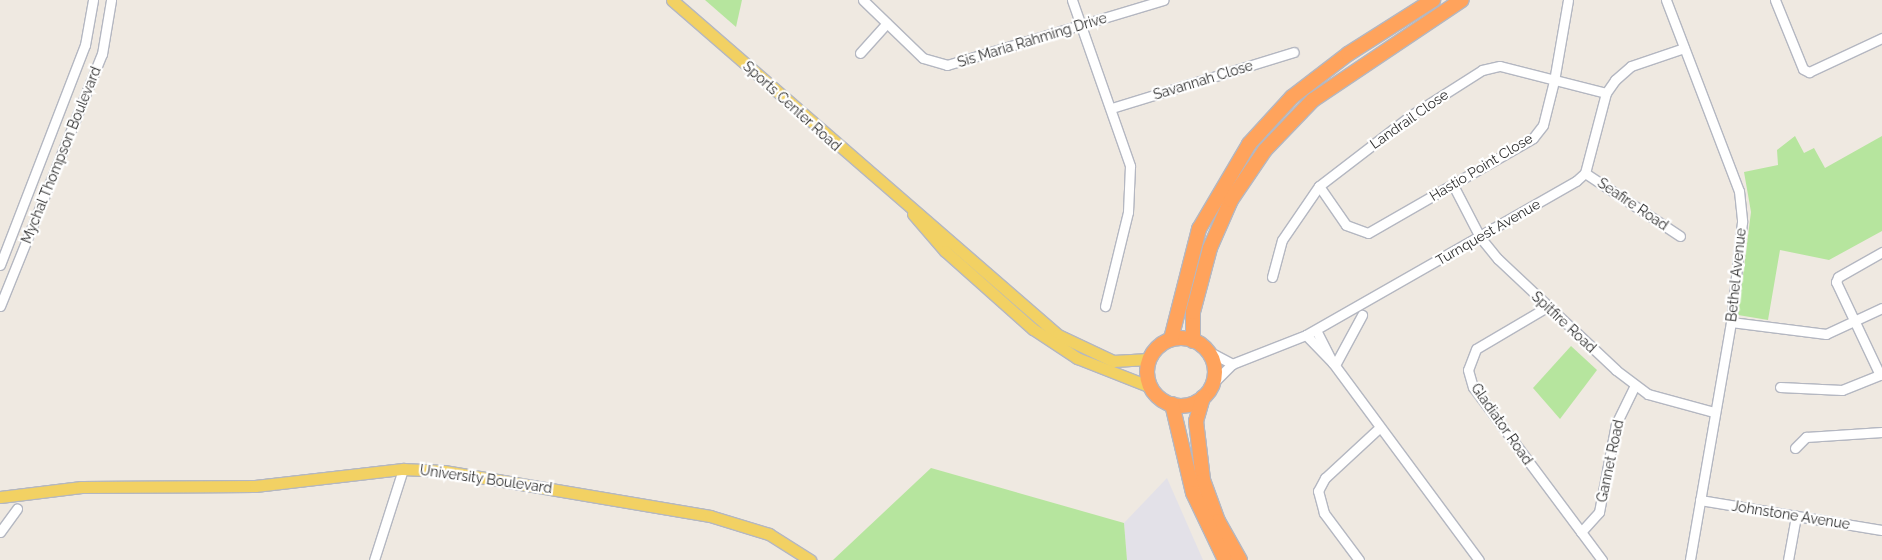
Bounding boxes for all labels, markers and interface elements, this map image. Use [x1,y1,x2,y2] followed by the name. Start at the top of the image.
[955,9,1109,71] street label: Sis Maria Rahming Drive
[1151,57,1255,103] street label: Savannah Close
[739,58,845,154] street label: Sports Center Road
[18,64,104,246] street label: Mychal Thompson Boulevard
[1366,86,1452,152] street label: Landrail Close
[1426,130,1536,204] street label: Hastio Point Close
[1595,174,1671,234] street label: Seafire Road
[1433,195,1543,269] street label: Turnquest Avenue
[1723,227,1749,323] street label: Bethel Avenue
[1528,288,1600,356] street label: Spitfire Road
[1468,380,1536,468] street label: Gladiator Road
[1593,418,1627,504] street label: Gannet Road
[419,461,553,497] street label: University Boulevard
[1730,497,1852,533] street label: Johnstone Avenue

